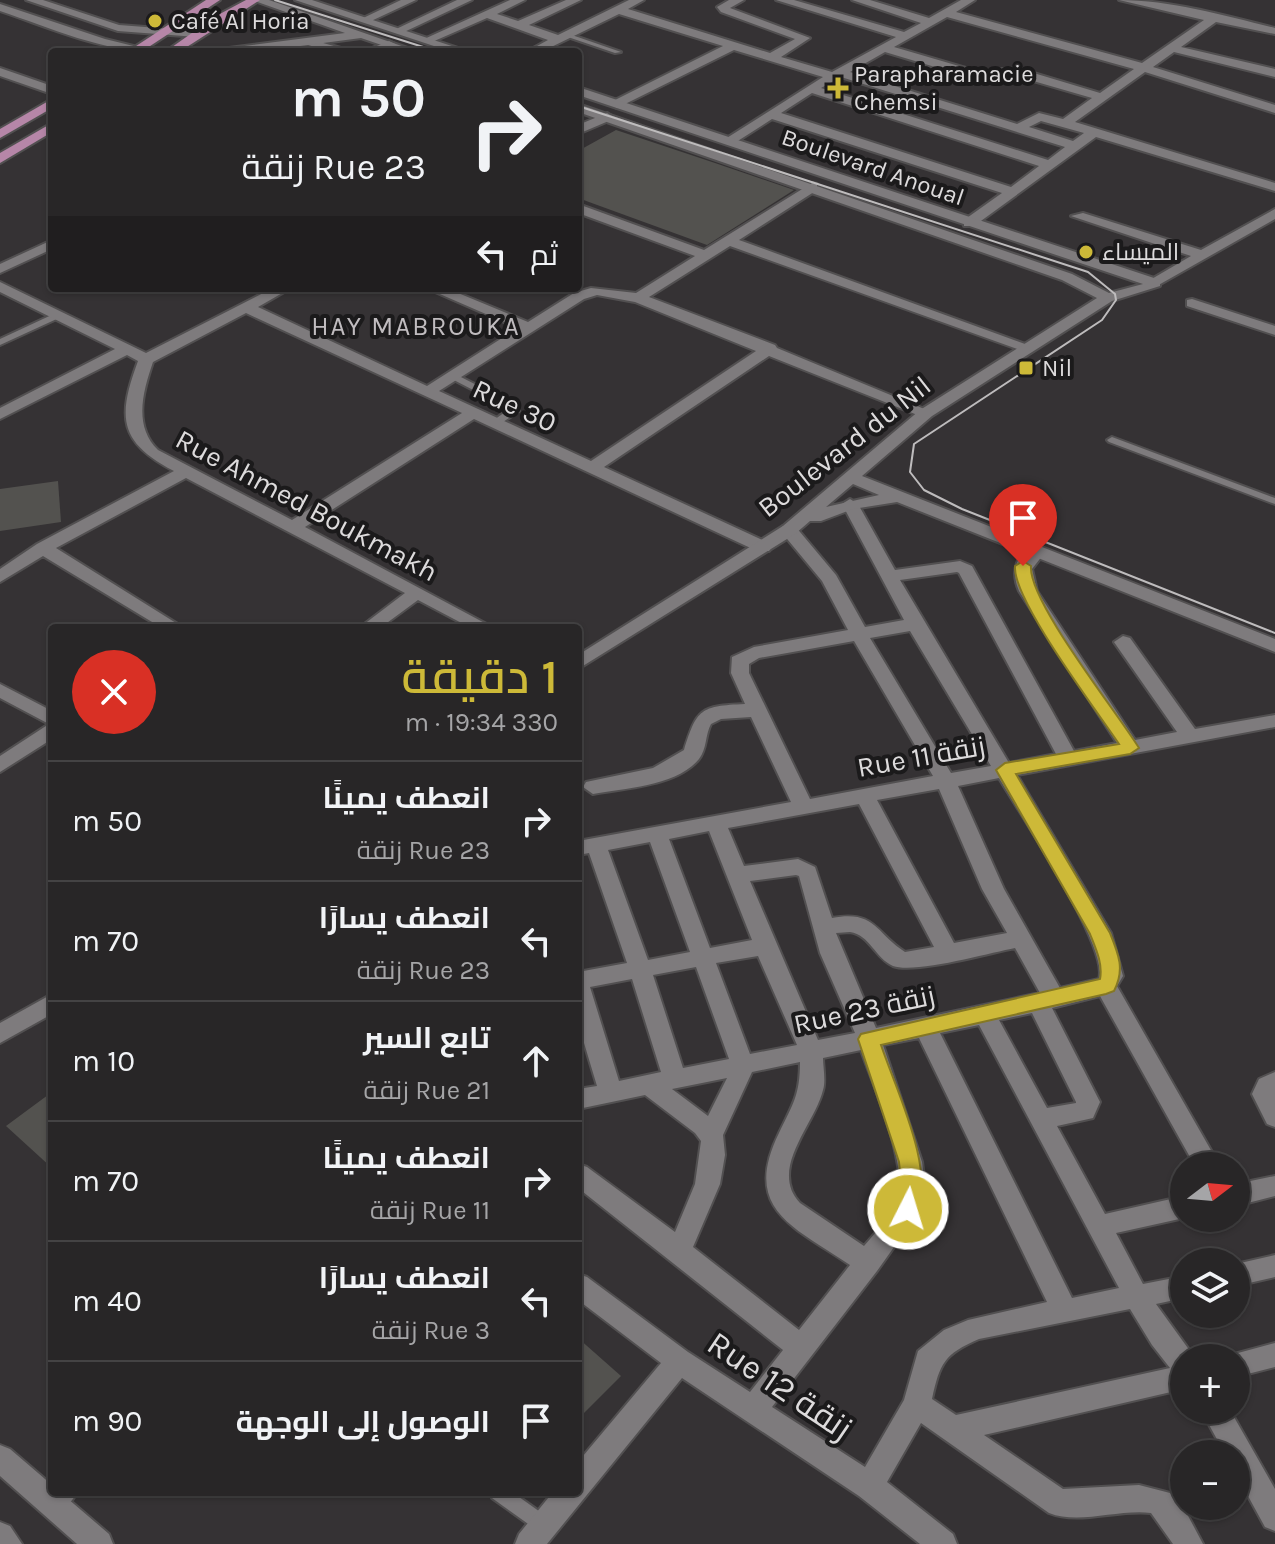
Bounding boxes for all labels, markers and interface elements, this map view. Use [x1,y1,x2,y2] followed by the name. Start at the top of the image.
[171,7,310,35] place label: Café Al Horia
[146,12,164,30] marker: Café Al Horia
[854,60,1034,116] place label: Parapharamacie Chemsi
[291,65,426,130] text: 50 m
[829,79,847,97] marker: Parapharamacie Chemsi
[454,80,558,184] icon: right
[778,123,968,211] street label: Boulevard Anoual
[242,146,426,188] text: Rue 23 زنقة
[470,232,514,276] icon: left
[530,237,558,273] text: ثم
[1102,238,1179,266] place label: الميساء
[1077,243,1095,261] marker: الميساء
[311,311,521,342] district label: HAY MABROUKA
[1042,354,1072,382] place label: Nil
[1017,359,1035,377] marker: Nil
[751,369,937,524] street label: Boulevard du Nil
[468,372,562,439] street label: Rue 30
[170,422,443,588] street label: Rue Ahmed Boukmakh
[989,484,1057,566] pin
[1001,496,1045,540] icon: arrive
[401,649,558,705] text: 1 دقيقة
[72,650,156,734] button: close
[405,707,558,738] text: 330 m · 19:34
[855,729,988,784] street label: Rue 11 زنقة
[322,780,490,816] text: انعطف يمينًا
[514,799,558,843] icon: right
[72,803,142,839] text: 50 m
[357,835,490,866] text: Rue 23 زنقة
[319,900,490,936] text: انعطف يسارًا
[514,919,558,963] icon: left
[72,923,139,959] text: 70 m
[357,955,490,986] text: Rue 23 زنقة
[791,978,938,1041] street label: Rue 23 زنقة
[363,1020,490,1056] text: تابع السير
[514,1039,558,1083] icon: ahead
[72,1043,135,1079] text: 10 m
[364,1075,490,1106] text: Rue 21 زنقة
[322,1140,490,1176] text: انعطف يمينًا
[1170,1152,1250,1232] north arrow
[1170,1152,1250,1520] map controls
[514,1159,558,1203] icon: right
[72,1163,139,1199] text: 70 m
[866,1167,950,1251] position arrow
[370,1195,490,1226] text: Rue 11 زنقة
[1170,1248,1250,1328] button: layers
[319,1260,490,1296] text: انعطف يسارًا
[514,1279,558,1323] icon: left
[72,1283,142,1319] text: 40 m
[372,1315,490,1346] text: Rue 3 زنقة
[700,1323,859,1449] street label: Rue 12 زنقة
[1170,1344,1250,1424] button: +
[514,1399,558,1443] icon: arrive
[72,1403,142,1439] text: 90 m
[236,1404,490,1440] text: الوصول إلى الوجهة
[1170,1440,1250,1520] button: −

